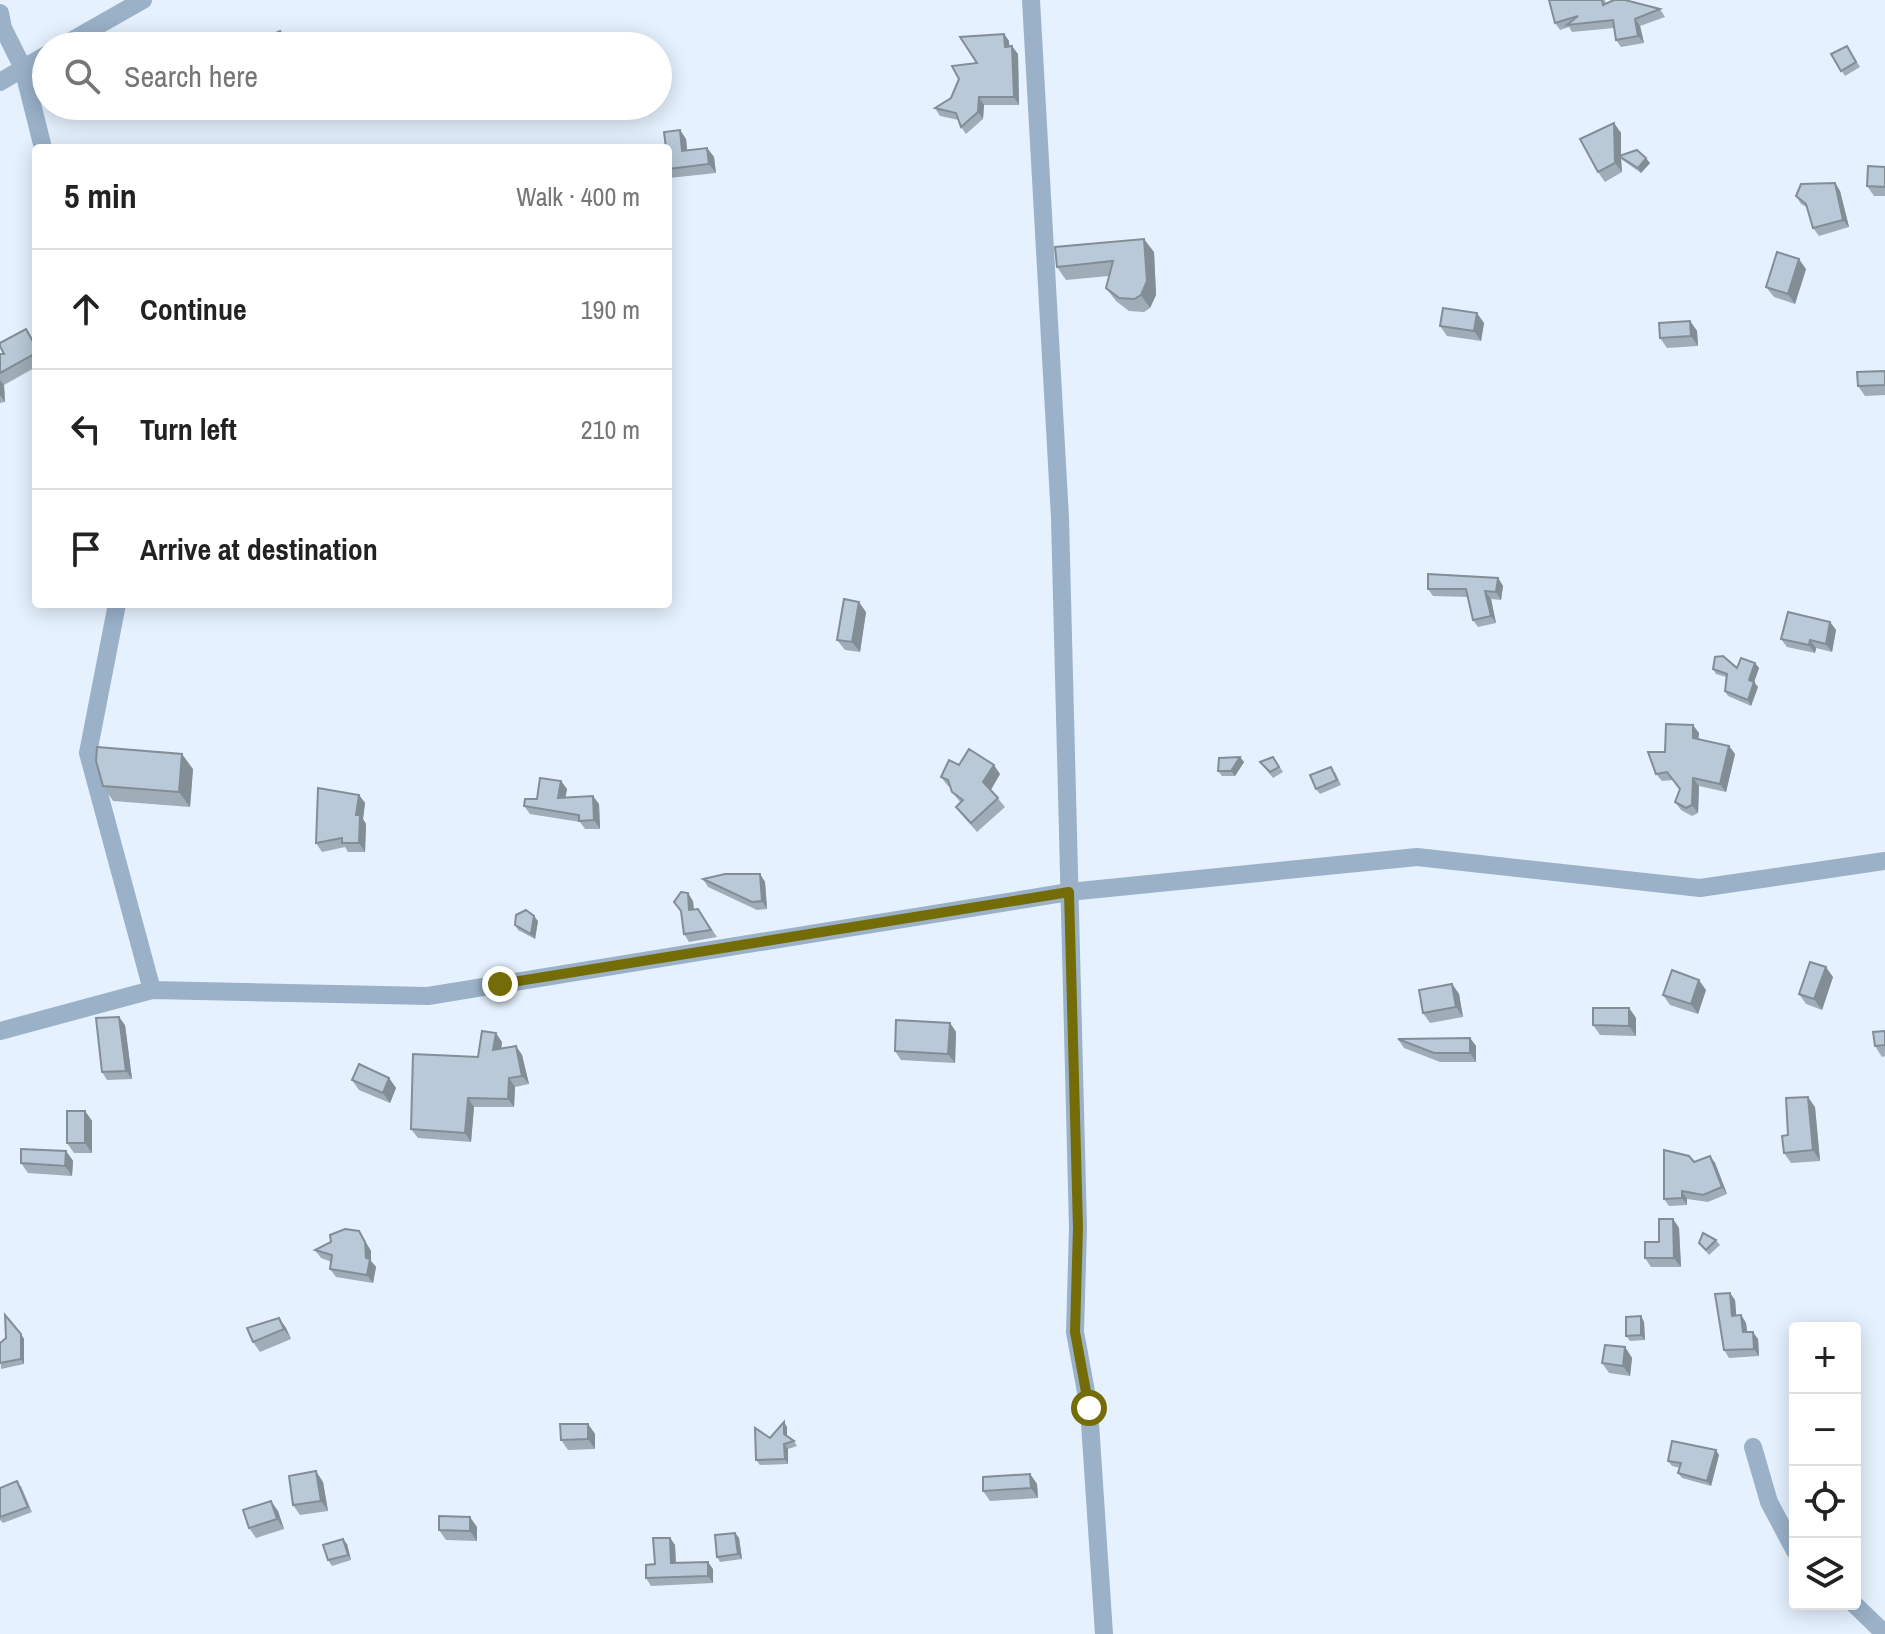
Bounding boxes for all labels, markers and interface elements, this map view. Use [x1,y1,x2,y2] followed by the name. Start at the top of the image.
[32,32,672,120] search box
[60,54,104,98] icon: search
[124,56,258,96] text: Search here
[64,173,137,219] text: 5 min
[516,179,640,214] text: Walk · 400 m
[64,287,108,331] icon: ahead
[140,289,247,329] text: Continue
[581,292,640,327] text: 190 m
[64,407,108,451] icon: left
[140,409,237,449] text: Turn left
[581,412,640,447] text: 210 m
[64,527,108,571] icon: arrive
[140,529,378,569] text: Arrive at destination
[482,966,518,1002] route end
[1789,1322,1861,1610] map controls
[1789,1322,1861,1394] button: +
[1071,1390,1107,1426] route start
[1789,1394,1861,1466] button: −
[1789,1466,1861,1538] button: locate
[1789,1538,1861,1610] button: layers

